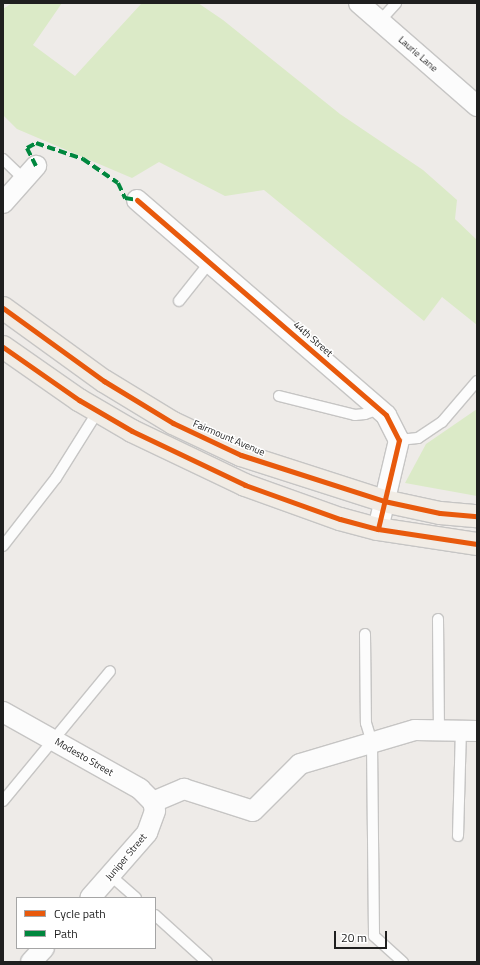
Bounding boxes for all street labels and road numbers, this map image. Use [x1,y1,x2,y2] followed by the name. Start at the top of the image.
[396,34,440,74] street label: Laurie Lane
[291,319,335,359] street label: 44th Street
[191,417,267,459] street label: Fairmount Avenue
[53,735,115,779] street label: Modesto Street
[103,831,149,883] street label: Juniper Street

